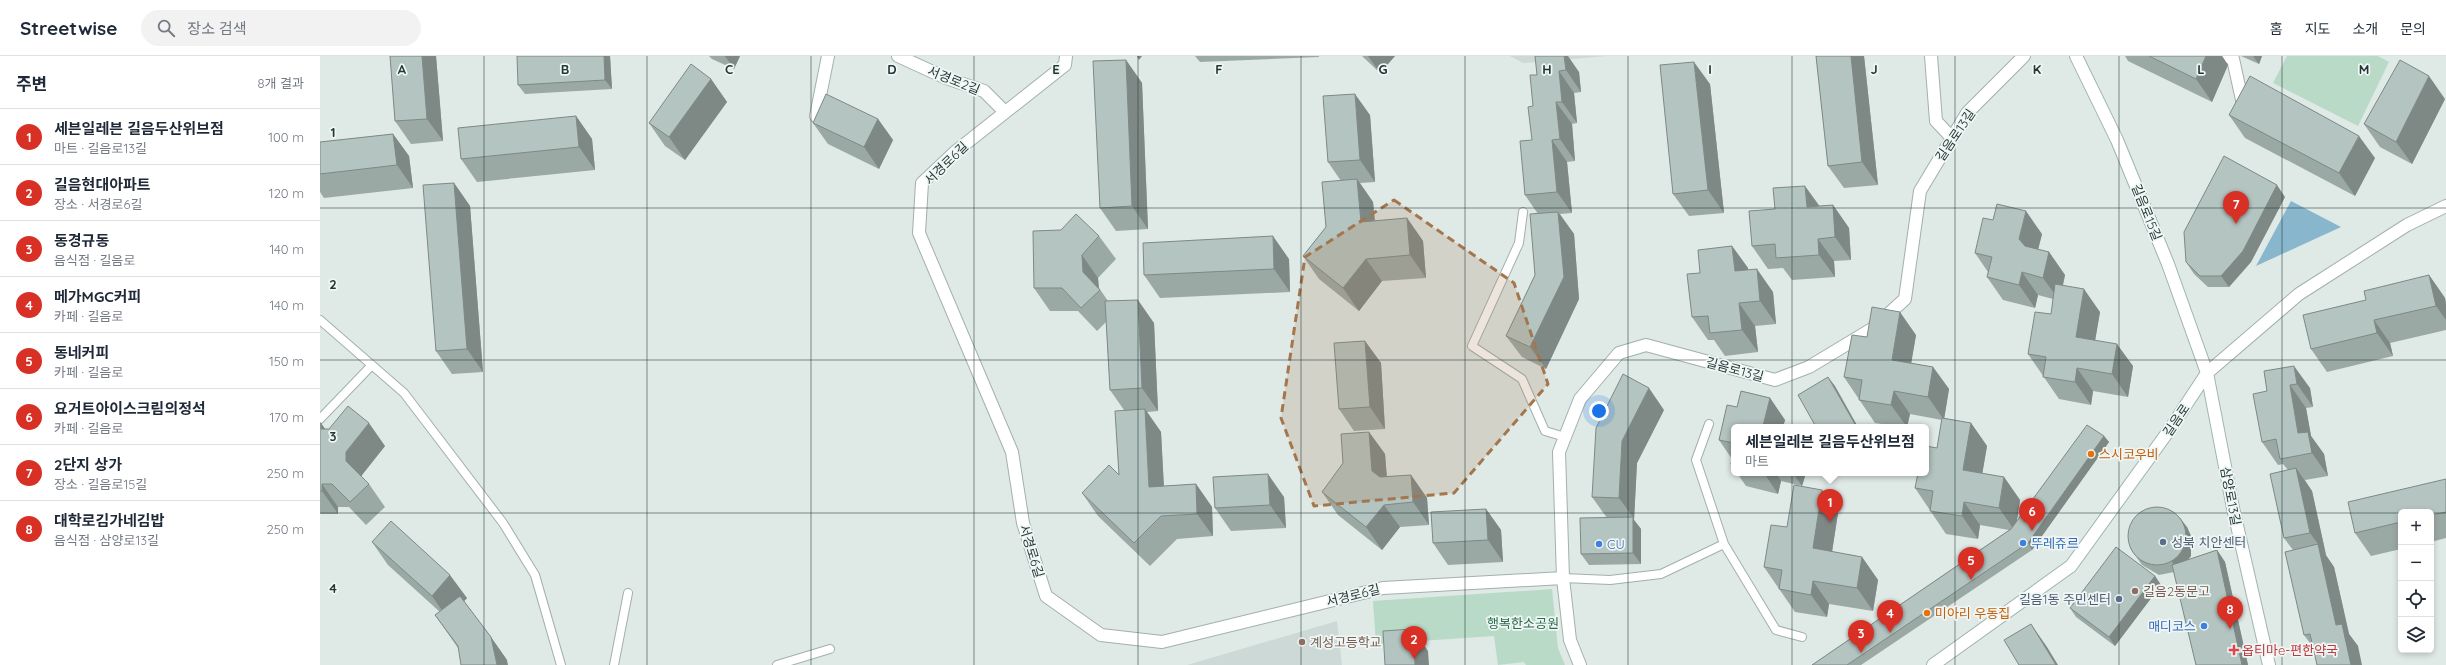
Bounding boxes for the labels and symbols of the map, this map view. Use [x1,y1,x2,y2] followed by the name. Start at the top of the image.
[398,61,407,77] text: A
[561,61,569,77] text: B
[725,61,733,77] text: C
[887,61,897,77] text: D
[1052,61,1060,77] text: E
[1215,61,1223,77] text: F
[1378,61,1388,77] text: G
[1542,61,1552,77] text: H
[1708,61,1712,77] text: I
[1870,61,1878,77] text: J
[2033,61,2042,77] text: K
[2197,61,2205,77] text: L
[2359,61,2369,77] text: M
[925,62,983,98] street label: 서경로2길
[1932,106,1978,164] street label: 길음로13길
[330,124,336,140] text: 1
[921,138,971,188] street label: 서경로6길
[2128,181,2166,243] street label: 길음로15길
[2223,191,2249,224] pin: 7
[329,276,337,292] text: 2
[1704,354,1766,384] street label: 길음로13길
[1589,401,1609,421] your location
[2159,401,2193,439] street label: 길음로
[330,428,337,444] text: 3
[2099,446,2159,462] place label: 스시코우비
[2086,449,2096,459] marker: 스시코우비
[2217,465,2245,527] street label: 삼양로13길
[1817,489,1843,522] pin: 1
[2019,498,2045,531] pin: 6
[1016,522,1048,580] street label: 서경로6길
[2171,534,2246,550] place label: 성북 치안센터
[2031,535,2079,551] place label: 뚜레쥬르
[1607,536,1625,552] place label: CU
[2158,537,2168,547] marker: 성북 치안센터
[2018,538,2028,548] marker: 뚜레쥬르
[1594,539,1604,549] marker: CU
[1958,547,1984,580] pin: 5
[329,580,337,596] text: 4
[1324,581,1382,609] street label: 서경로6길
[2143,583,2210,599] place label: 길음2동문고
[2130,586,2140,596] marker: 길음2동문고
[2019,591,2111,607] place label: 길음1동 주민센터
[2114,594,2124,604] marker: 길음1동 주민센터
[2217,596,2243,629] pin: 8
[1877,600,1903,633] pin: 4
[1935,605,2010,621] place label: 미아리 우동집
[1922,608,1932,618] marker: 미아리 우동집
[1487,615,1559,631] park label: 행복한소공원
[2148,618,2196,634] place label: 매디코스
[1848,620,1874,653] pin: 3
[2199,621,2209,631] marker: 매디코스
[1401,626,1427,659] pin: 2
[1310,634,1382,650] place label: 계성고등학교
[1297,637,1307,647] marker: 계성고등학교
[2242,642,2338,658] place label: 옵티마e-편한약국
[2229,645,2239,655] marker: 옵티마e-편한약국

